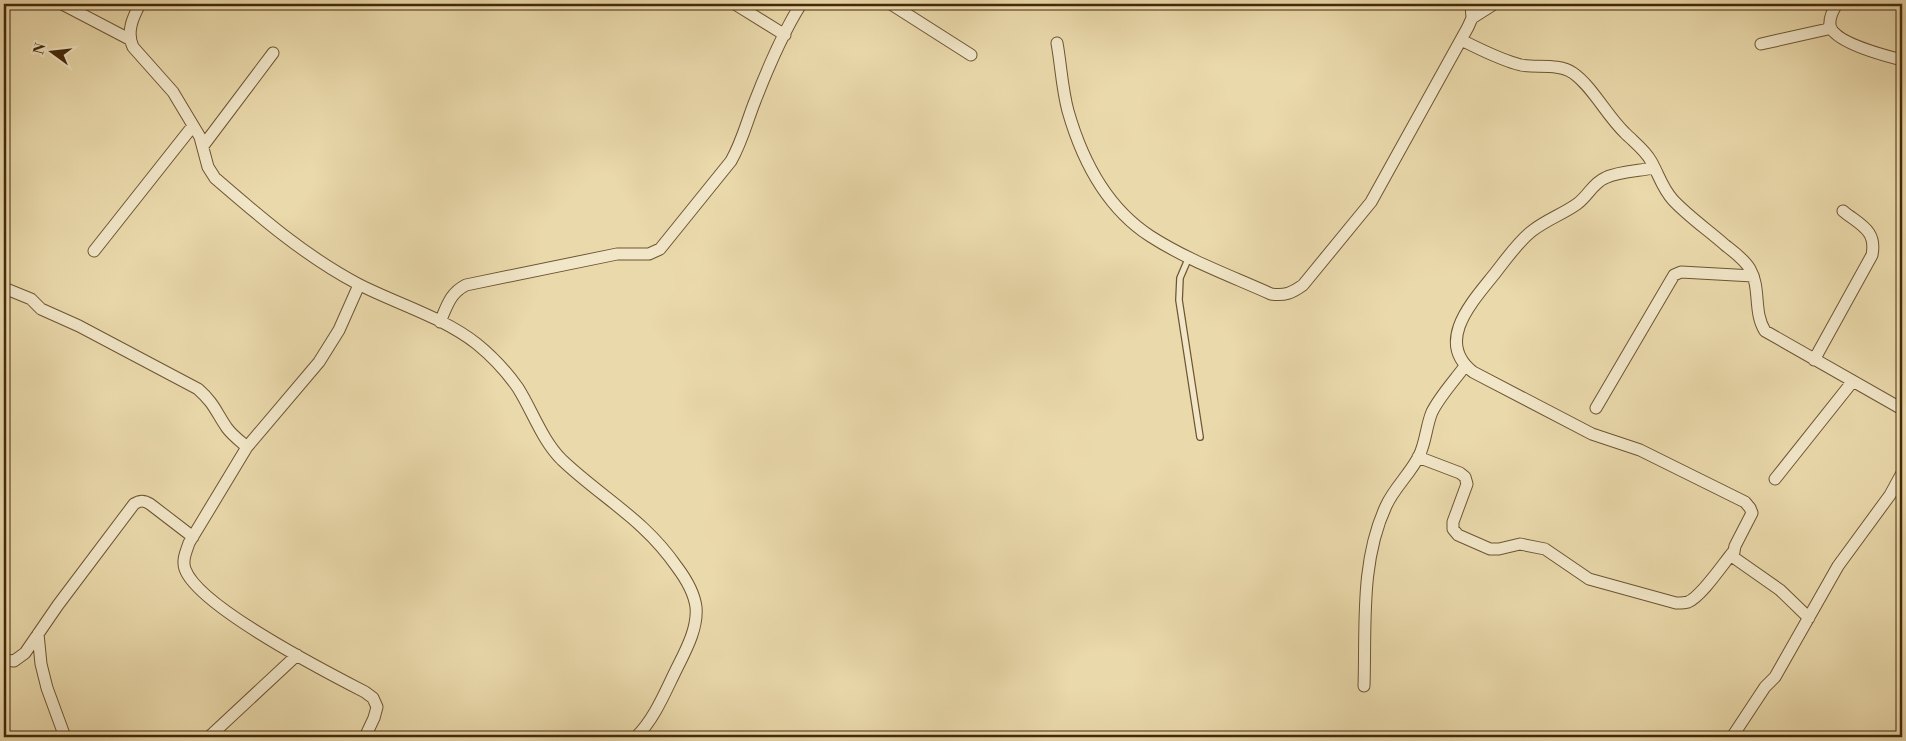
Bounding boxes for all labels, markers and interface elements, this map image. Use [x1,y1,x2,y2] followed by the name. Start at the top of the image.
[28,28,78,78] north arrow
[30,41,51,57] text: N

